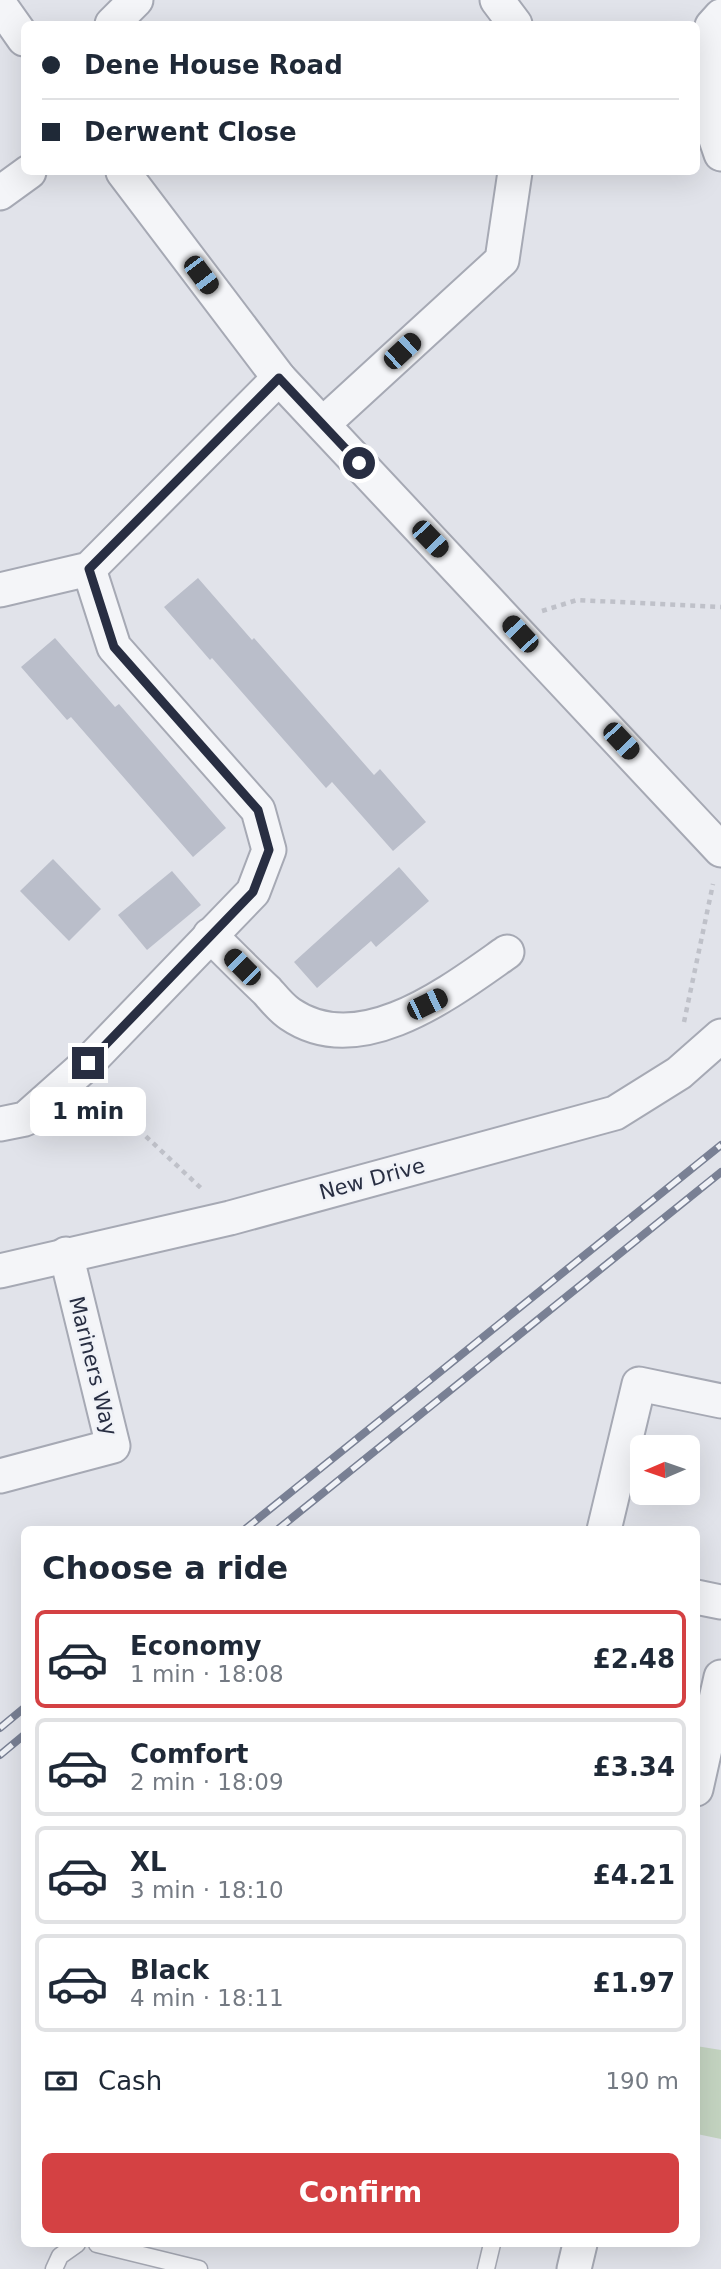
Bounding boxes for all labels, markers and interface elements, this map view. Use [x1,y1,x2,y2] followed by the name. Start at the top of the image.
[84,50,343,80] text: Dene House Road
[84,117,297,147] text: Derwent Close
[180,252,223,298] car
[380,329,425,373] car
[343,447,375,479] route start
[408,517,453,561] car
[498,611,543,657] car
[599,718,644,764] car
[220,945,265,989] car
[404,985,451,1023] car
[72,1047,104,1079] route end
[30,1088,146,1136] callout: 1 min
[52,1098,124,1124] text: 1 min
[317,1153,427,1205] street label: New Drive
[64,1294,122,1438] street label: Mariners Way
[630,1435,700,1505] north arrow
[630,1435,700,1505] map controls
[42,1549,288,1587] text: Choose a ride
[46,1628,109,1691] icon: car
[130,1631,261,1661] text: Economy
[593,1644,675,1674] text: £2.48
[130,1661,284,1687] text: 1 min · 18:08
[46,1736,109,1799] icon: car
[130,1739,248,1769] text: Comfort
[593,1752,675,1782] text: £3.34
[130,1769,284,1795] text: 2 min · 18:09
[46,1844,109,1907] icon: car
[130,1847,167,1877] text: XL
[593,1860,675,1890] text: £4.21
[130,1877,284,1903] text: 3 min · 18:10
[46,1952,109,2015] icon: car
[130,1955,209,1985] text: Black
[593,1968,675,1998] text: £1.97
[130,1985,284,2011] text: 4 min · 18:11
[42,2062,80,2100] icon: cash
[98,2066,162,2096] text: Cash
[605,2068,679,2094] text: 190 m
[42,2153,679,2233] button: Confirm

